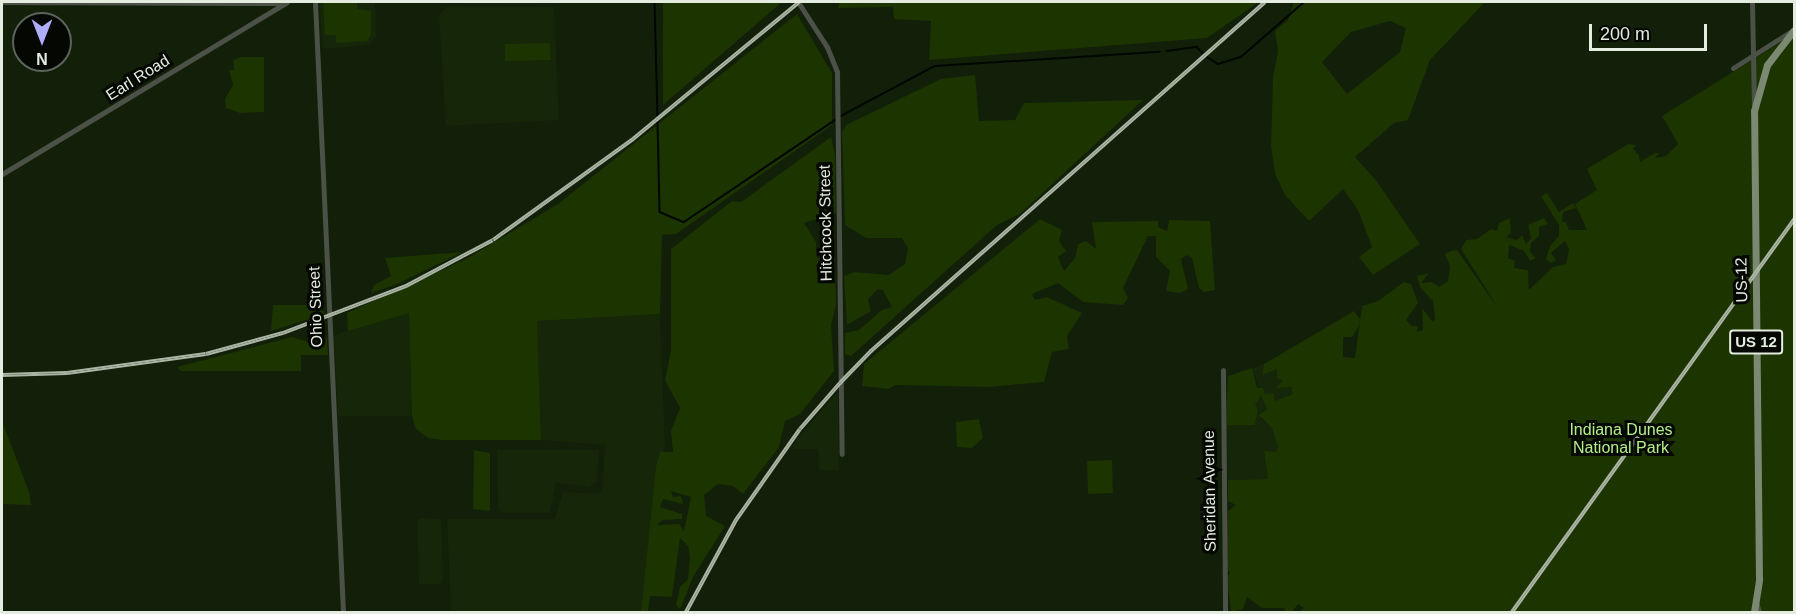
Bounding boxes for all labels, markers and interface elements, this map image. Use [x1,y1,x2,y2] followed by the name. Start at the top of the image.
[12,12,72,72] north arrow
[1592,12,1710,50] scale bar
[1600,24,1650,44] text: 200 m
[36,50,48,67] text: N
[103,51,173,105] street label: Earl Road
[815,165,837,281] street label: Hitchcock Street
[1732,257,1752,303] street label: US-12
[305,266,327,348] street label: Ohio Street
[1729,330,1783,354] road number: US 12
[1569,420,1673,458] park label: Indiana Dunes National Park
[1199,430,1221,552] street label: Sheridan Avenue

